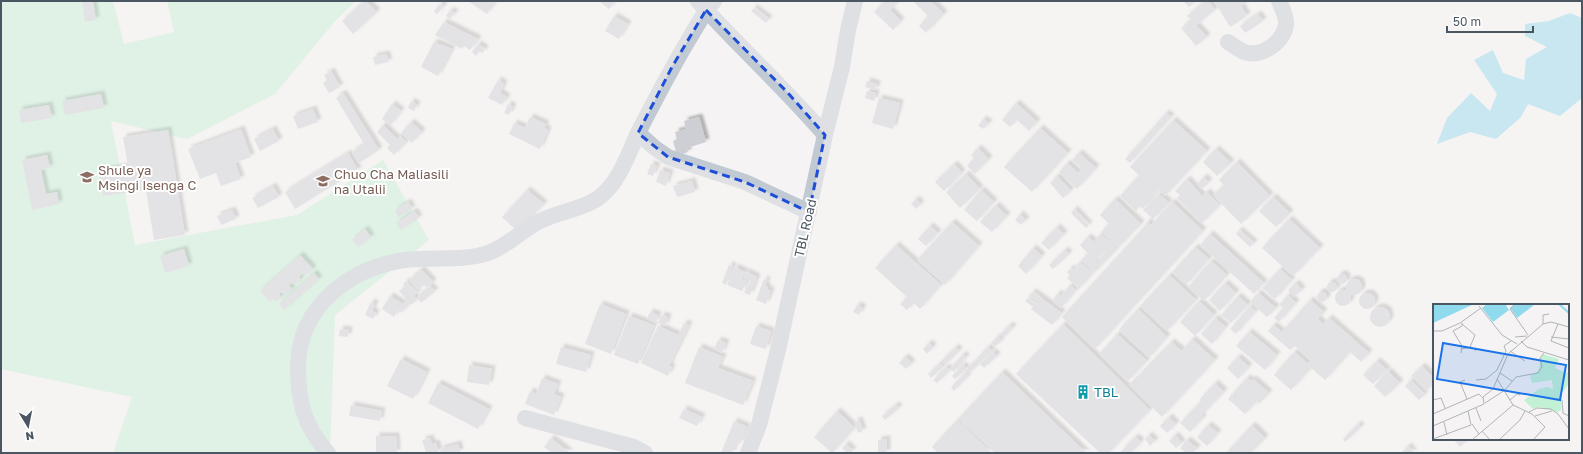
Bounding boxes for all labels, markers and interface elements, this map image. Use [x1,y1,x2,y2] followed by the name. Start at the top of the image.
[1447,8,1533,34] scale bar
[1453,14,1481,29] text: 50 m
[98,162,196,193] place label: Shule ya Msingi Isenga C
[334,166,449,197] place label: Chuo Cha Maliasili na Utalii
[79,169,95,185] school or university icon: Shule ya Msingi Isenga C
[315,173,331,189] school or university icon: Chuo Cha Maliasili na Utalii
[791,197,819,259] street label: TBL Road
[1433,304,1569,440] inset map
[1075,384,1091,400] building icon: TBL
[1094,384,1119,400] place label: TBL
[8,406,48,446] north arrow
[25,429,35,443] text: N

